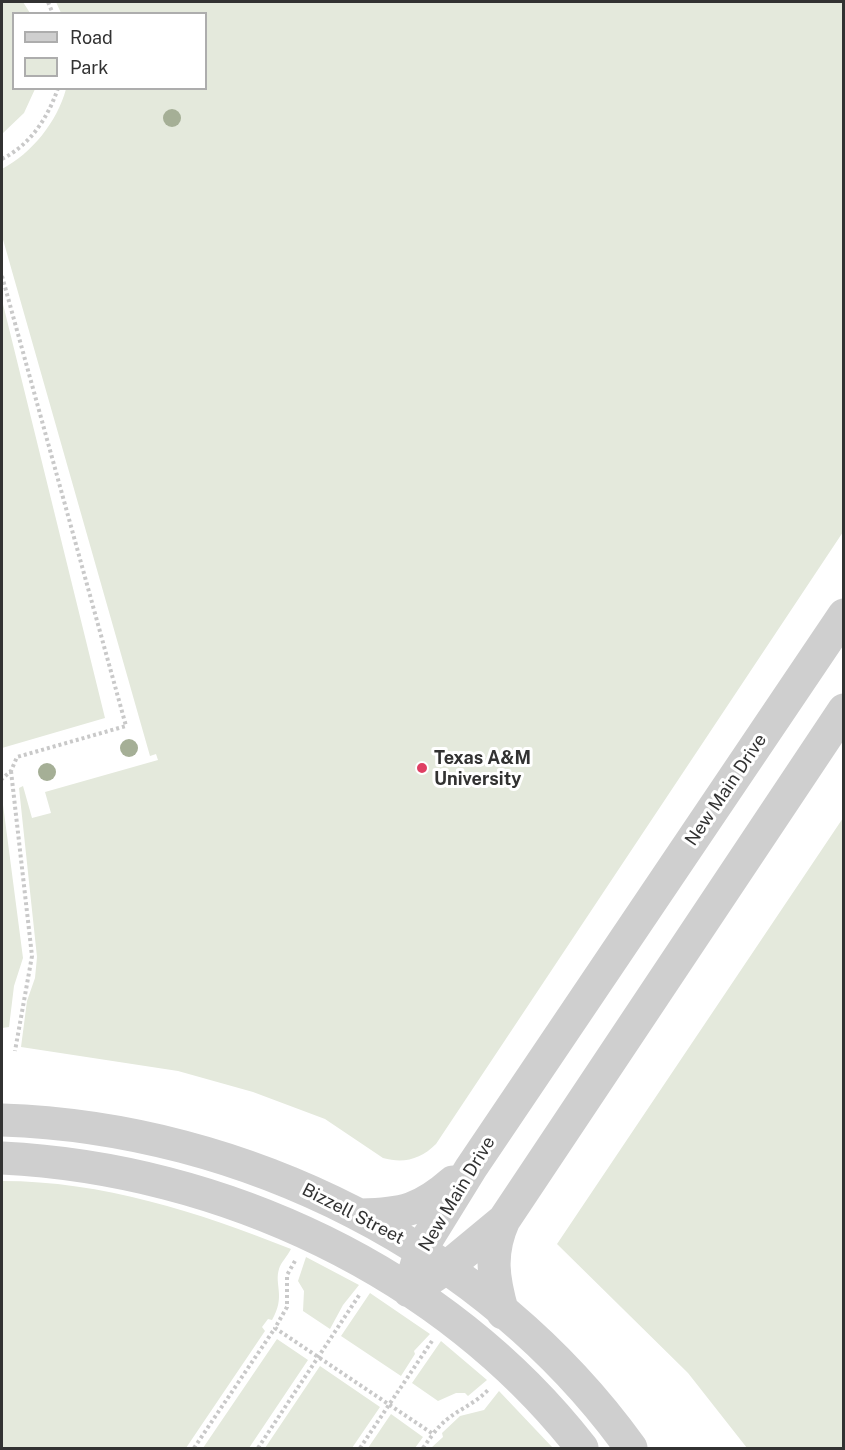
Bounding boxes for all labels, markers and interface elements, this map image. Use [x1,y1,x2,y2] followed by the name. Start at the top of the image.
[12,12,207,90] legend
[70,27,113,48] text: Road
[70,57,108,78] text: Park
[681,730,771,850] street label: New Main Drive
[434,747,531,789] place label: Texas A&M University
[415,761,429,775] marker: Texas A&M University
[414,1133,500,1255] street label: New Main Drive
[298,1179,408,1249] street label: Bizzell Street

